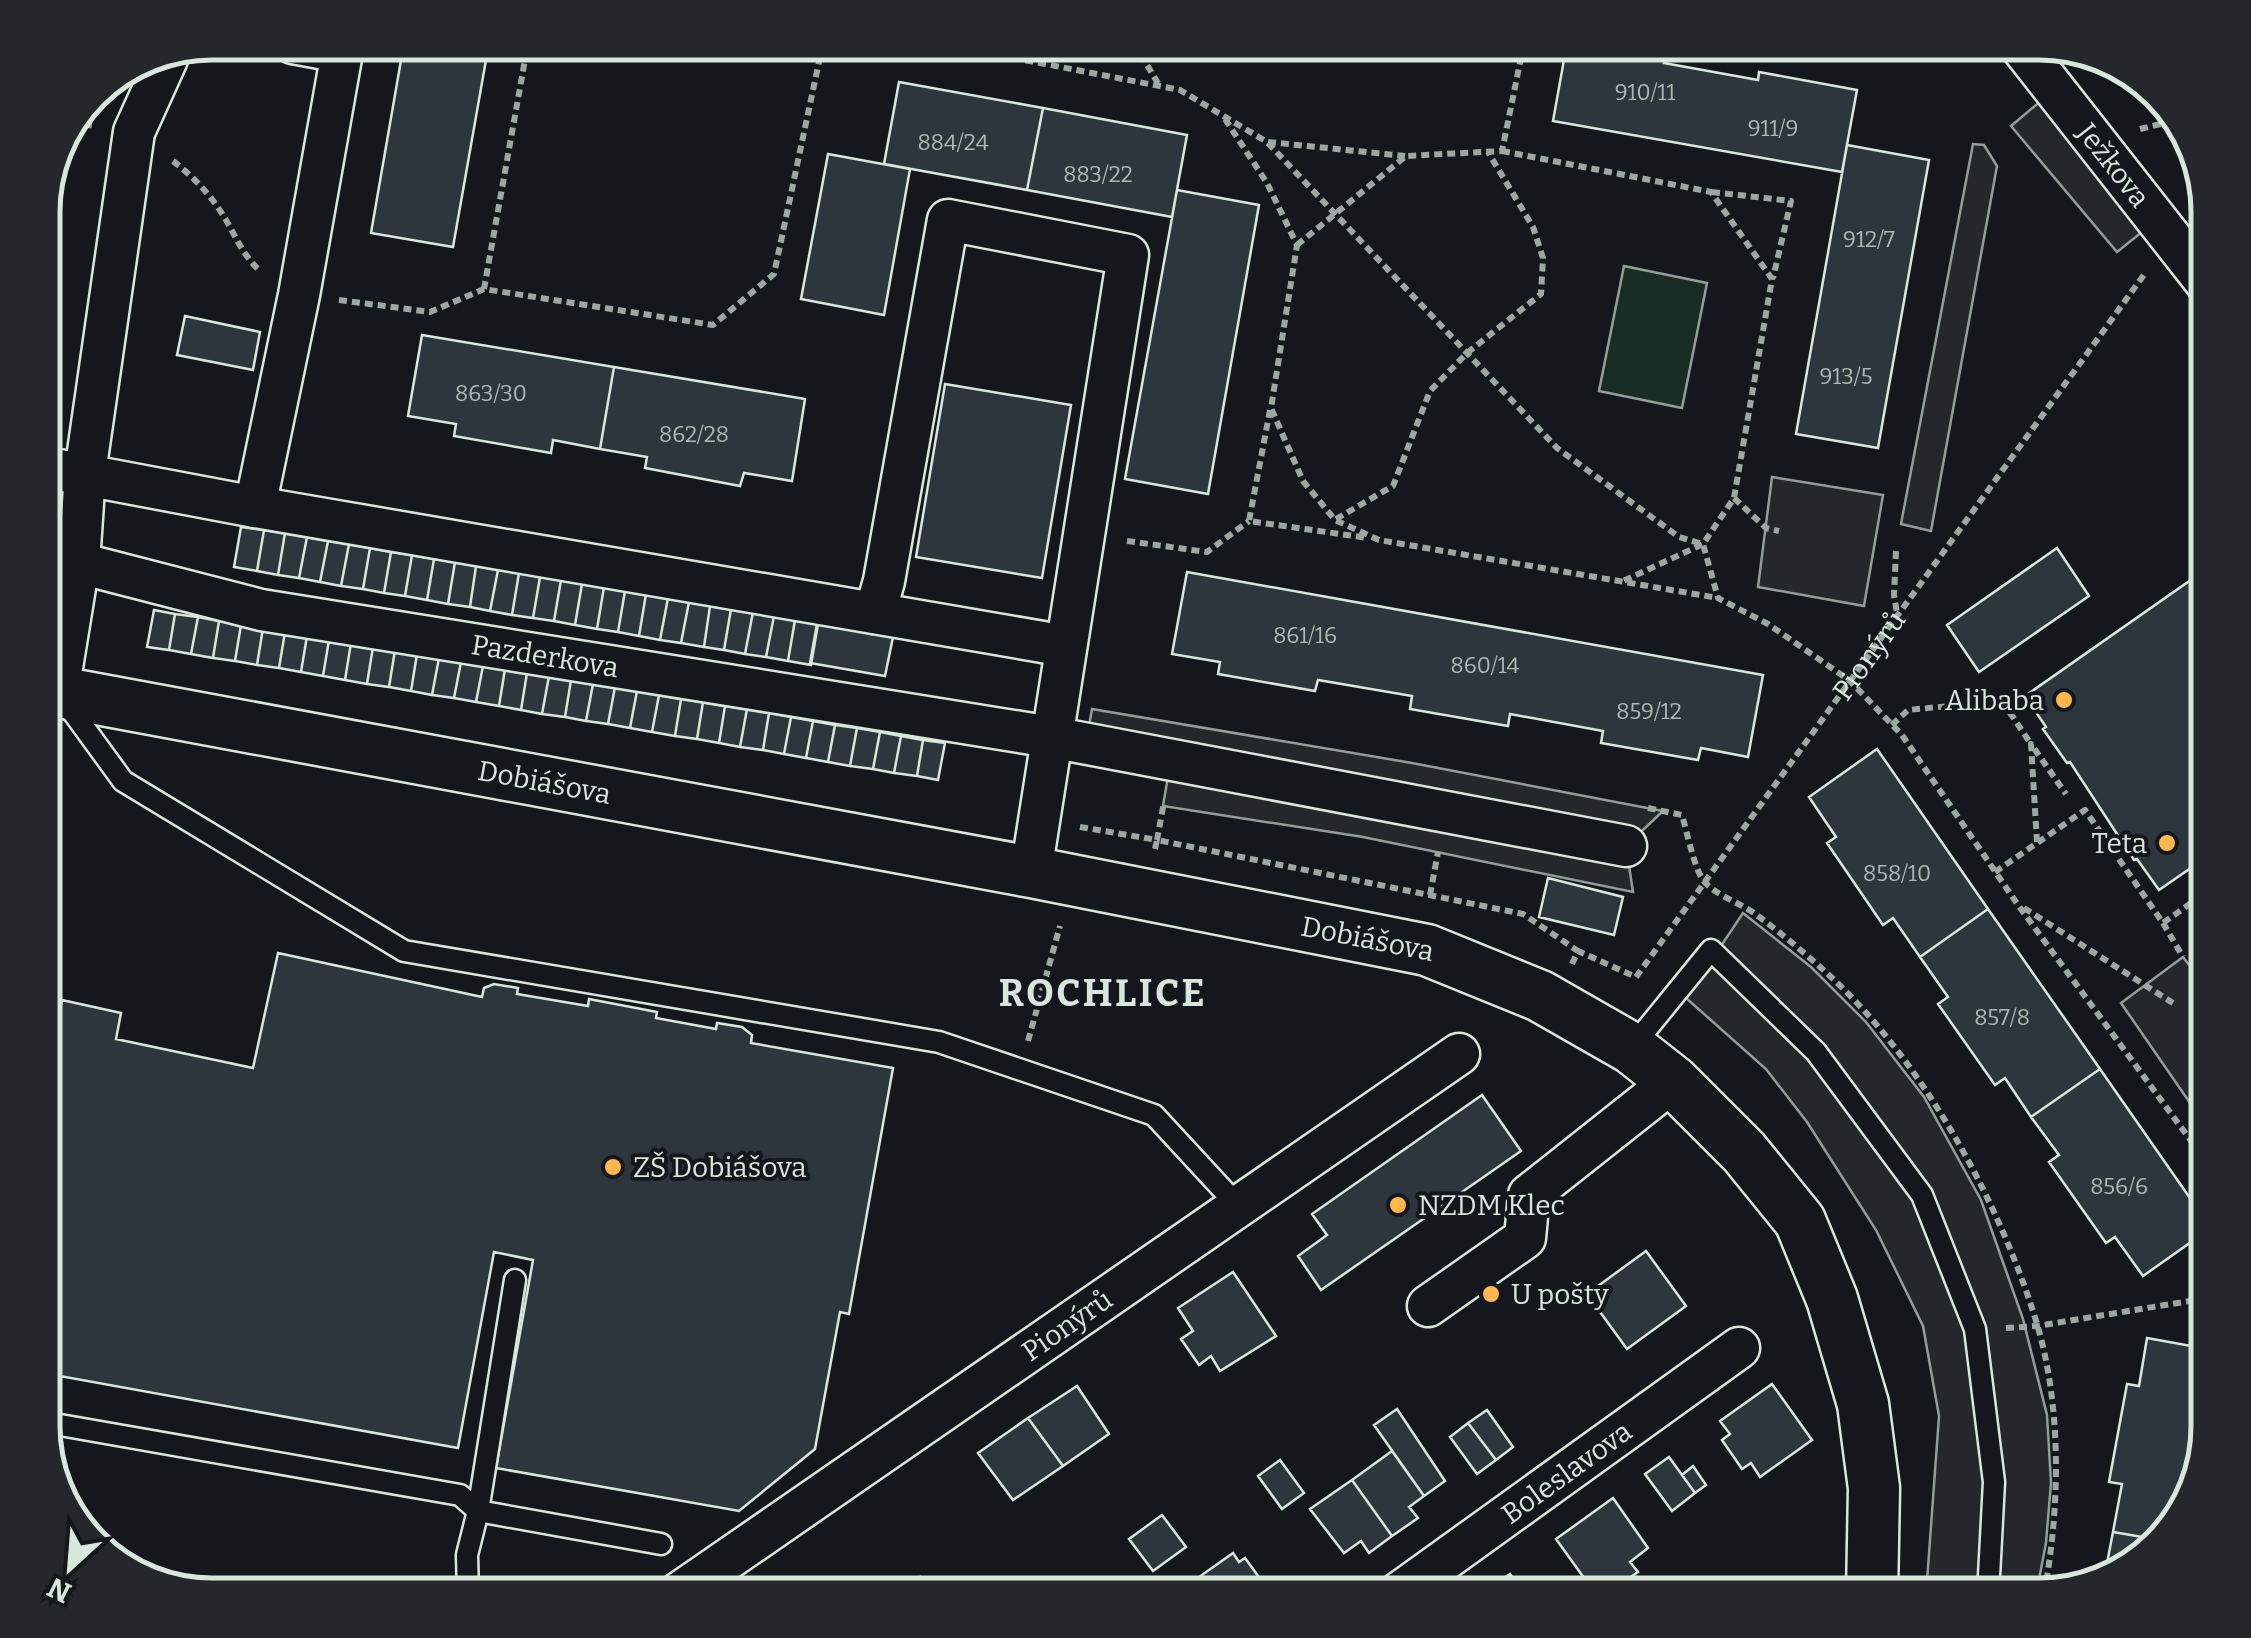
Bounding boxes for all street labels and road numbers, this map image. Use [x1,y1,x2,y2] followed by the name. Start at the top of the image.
[2070,116,2157,213] street label: Ježkova
[1825,604,1912,706] street label: Pionýrů
[469,628,621,684] street label: Pazderkova
[475,753,614,810] street label: Dobiášova
[1299,909,1437,968] street label: Dobiášova
[1015,1282,1118,1368] street label: Pionýrů
[1495,1414,1638,1530] street label: Boleslavova

